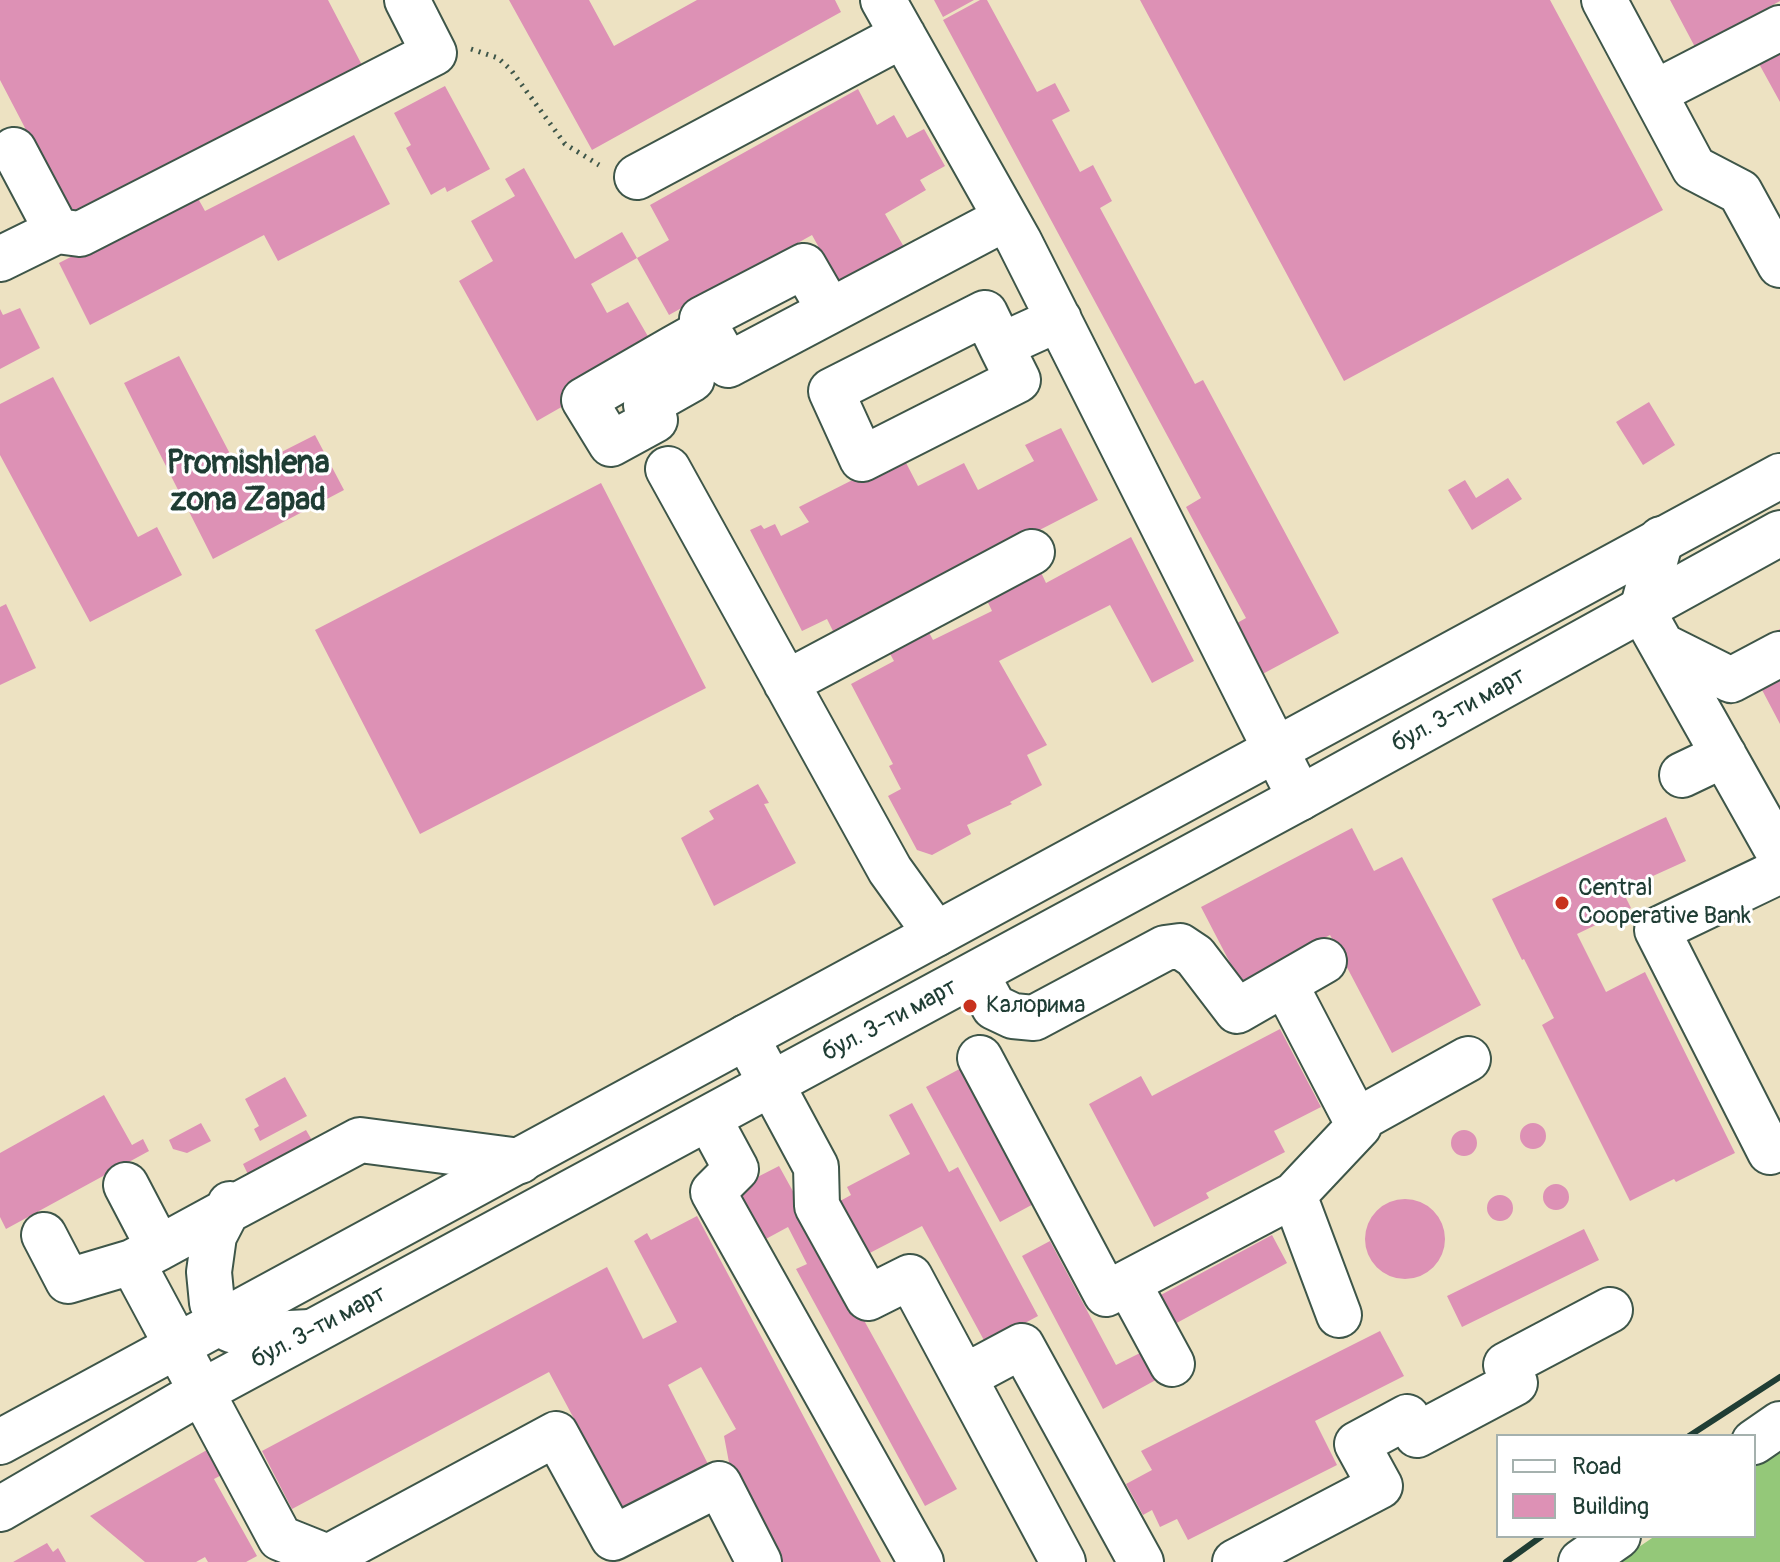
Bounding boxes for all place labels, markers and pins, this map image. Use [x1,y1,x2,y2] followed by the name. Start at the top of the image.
[1578,875,1751,931] place label: Central Cooperative Bank
[1553,894,1571,912] marker: Central Cooperative Bank
[986,992,1085,1020] place label: Калорима
[961,997,979,1015] marker: Калорима

